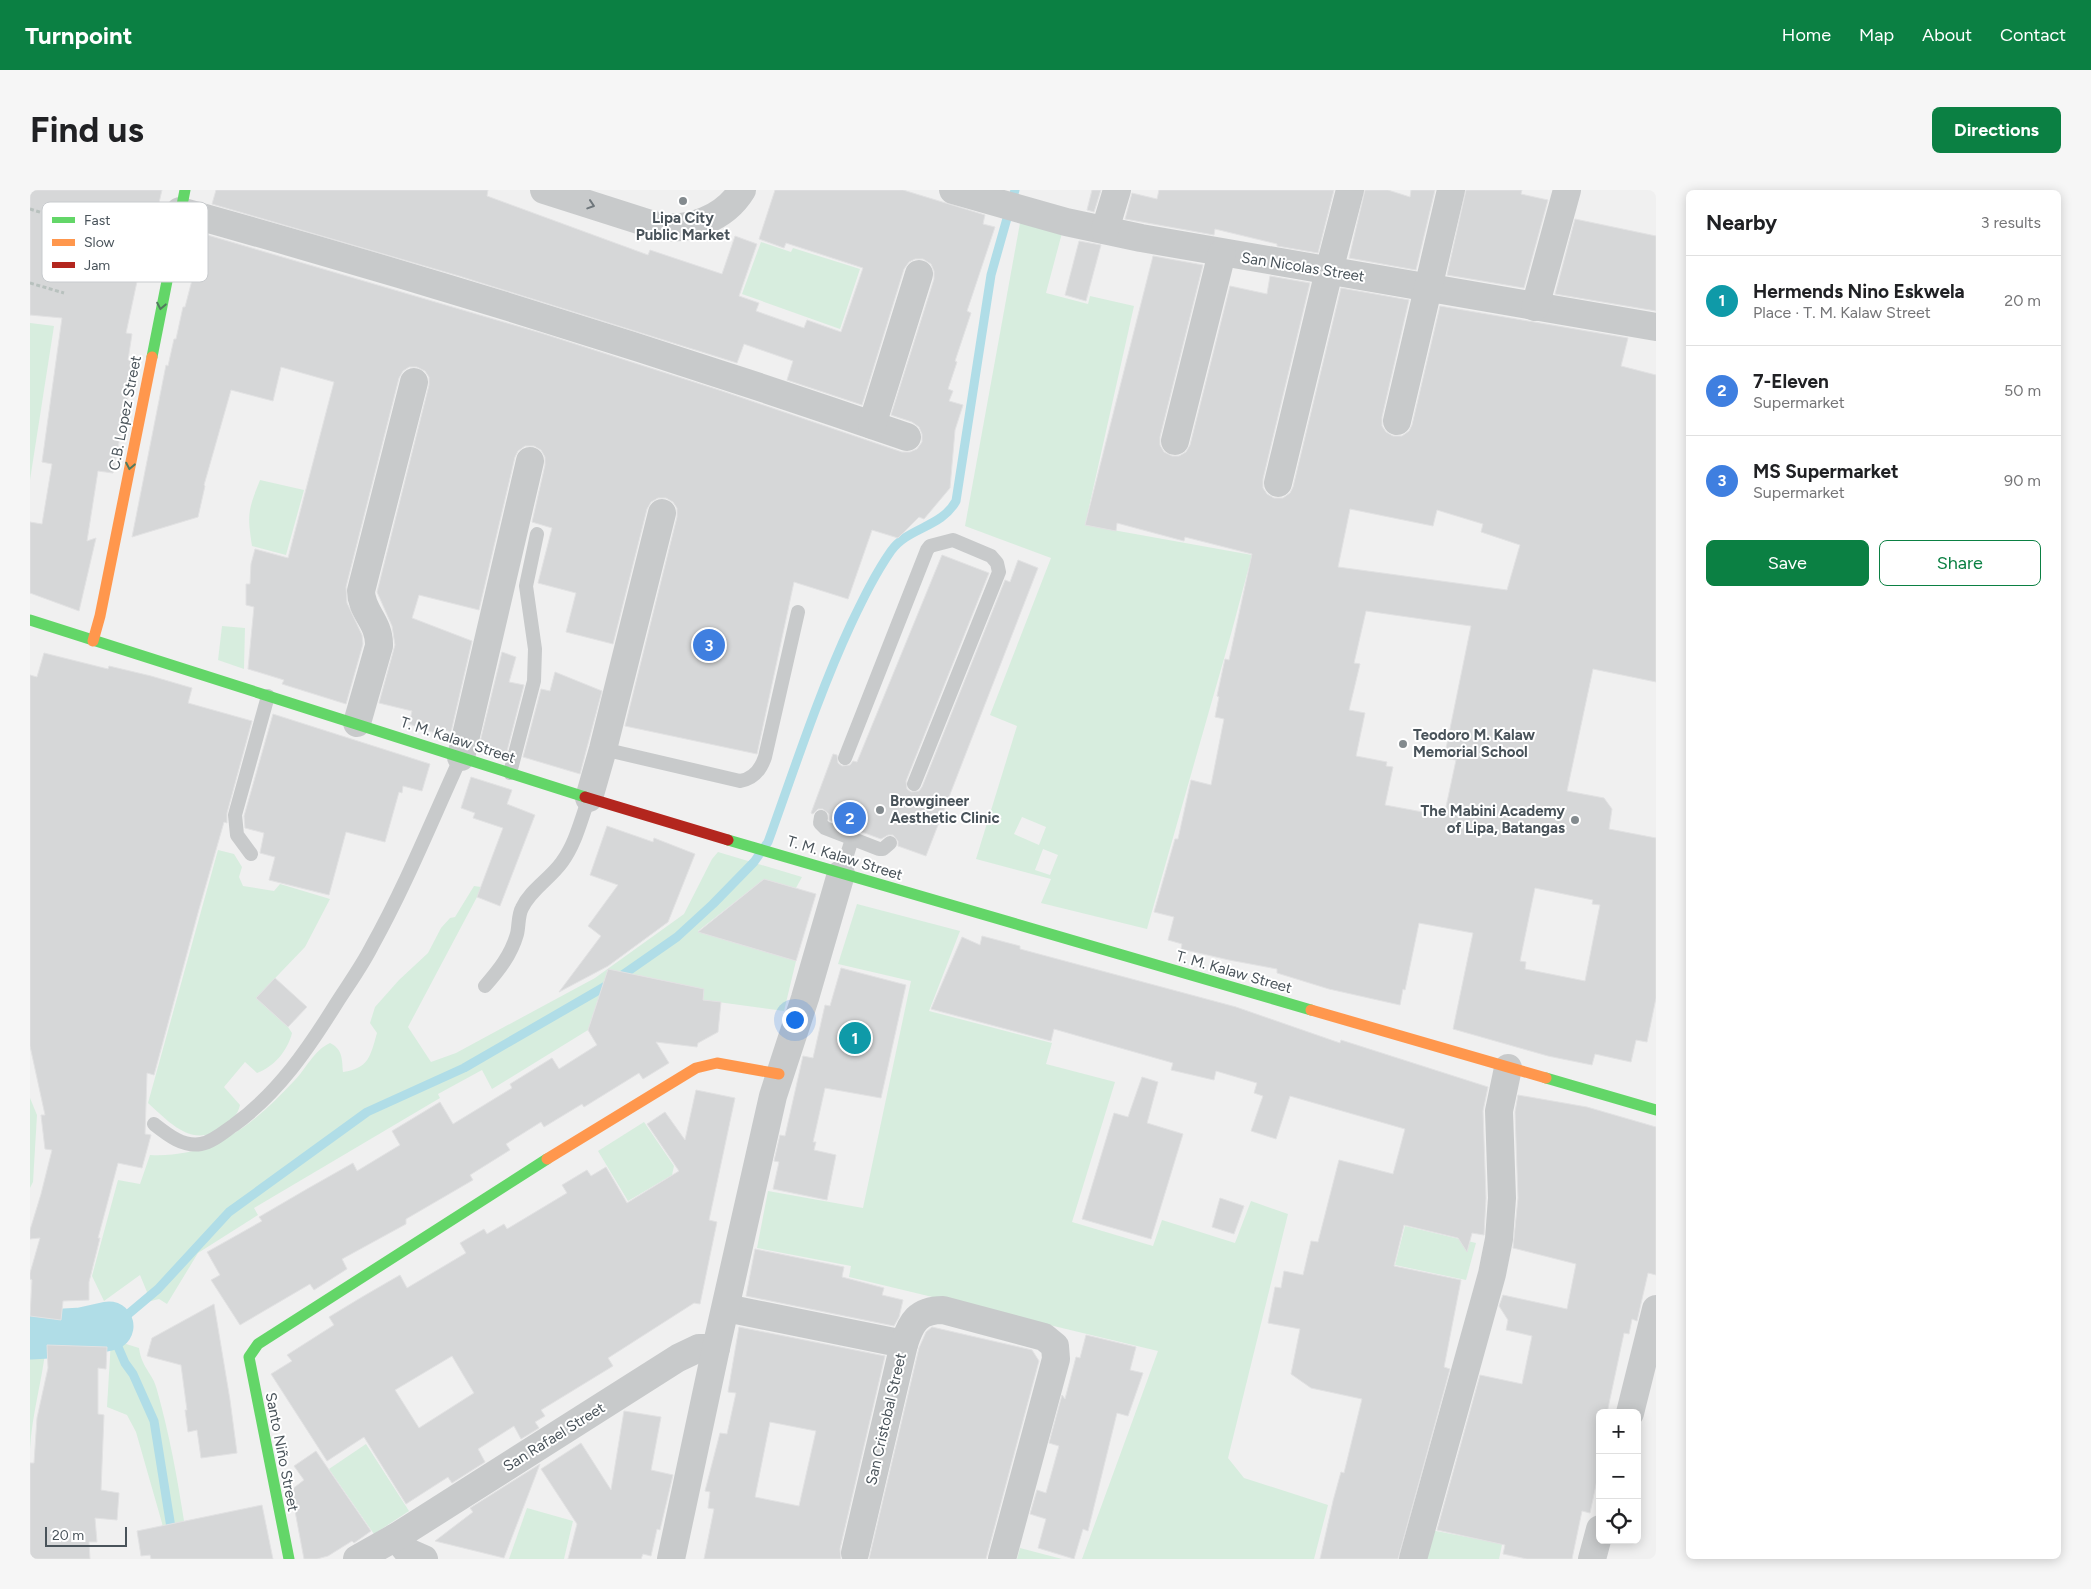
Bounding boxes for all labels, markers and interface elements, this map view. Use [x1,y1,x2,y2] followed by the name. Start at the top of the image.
[25,21,132,50] text: Turnpoint
[1782,24,1831,46] text: Home
[1859,24,1894,46] text: Map
[1922,24,1972,46] text: About
[2000,24,2066,46] text: Contact
[1932,107,2061,153] button: Directions
[30,109,144,151] text: Find us
[677,195,689,207] marker: Lipa City Public Market
[586,199,594,209] one-way arrow
[42,202,208,282] legend
[636,209,730,244] place label: Lipa City Public Market
[1706,210,1777,235] text: Nearby
[84,212,110,229] text: Fast
[1981,213,2041,232] text: 3 results
[84,234,115,251] text: Slow
[1240,248,1366,286] street label: San Nicolas Street
[84,257,110,274] text: Jam
[1753,280,1965,303] text: Hermends Nino Eskwela
[1719,291,1725,310] text: 1
[2004,291,2041,310] text: 20 m
[157,302,167,311] one-way arrow
[1753,303,1931,322] text: Place · T. M. Kalaw Street
[105,354,145,472] street label: C.B. Lopez Street
[1753,370,1829,393] text: 7-Eleven
[1717,381,1727,400] text: 2
[2004,381,2041,400] text: 50 m
[1753,393,1845,412] text: Supermarket
[1753,460,1899,483] text: MS Supermarket
[125,461,135,470] one-way arrow
[1718,471,1726,490] text: 3
[2004,471,2041,490] text: 90 m
[1753,483,1845,502] text: Supermarket
[1706,540,1869,586] button: Save
[1879,540,2041,586] button: Share
[693,626,725,664] pin: 3
[398,713,518,767] street label: T. M. Kalaw Street
[1413,726,1536,761] place label: Teodoro M. Kalaw Memorial School
[1397,738,1409,750] marker: Teodoro M. Kalaw Memorial School
[890,792,1000,827] place label: Browgineer Aesthetic Clinic
[834,799,866,837] pin: 2
[1421,802,1565,837] place label: The Mabini Academy of Lipa, Batangas
[874,804,886,816] marker: Browgineer Aesthetic Clinic
[1569,814,1581,826] marker: The Mabini Academy of Lipa, Batangas
[785,832,905,884] street label: T. M. Kalaw Street
[1174,947,1294,997] street label: T. M. Kalaw Street
[782,1007,808,1033] your location
[839,1019,871,1057] pin: 1
[862,1351,910,1487] street label: San Cristobal Street
[262,1391,302,1513] street label: Santo Niño Street
[500,1398,608,1475] street label: San Rafael Street
[1596,1409,1641,1544] map controls
[1596,1409,1641,1454] button: +
[1596,1454,1641,1499] button: −
[1596,1499,1641,1544] button: locate
[45,1524,128,1547] scale bar
[52,1527,84,1544] text: 20 m

